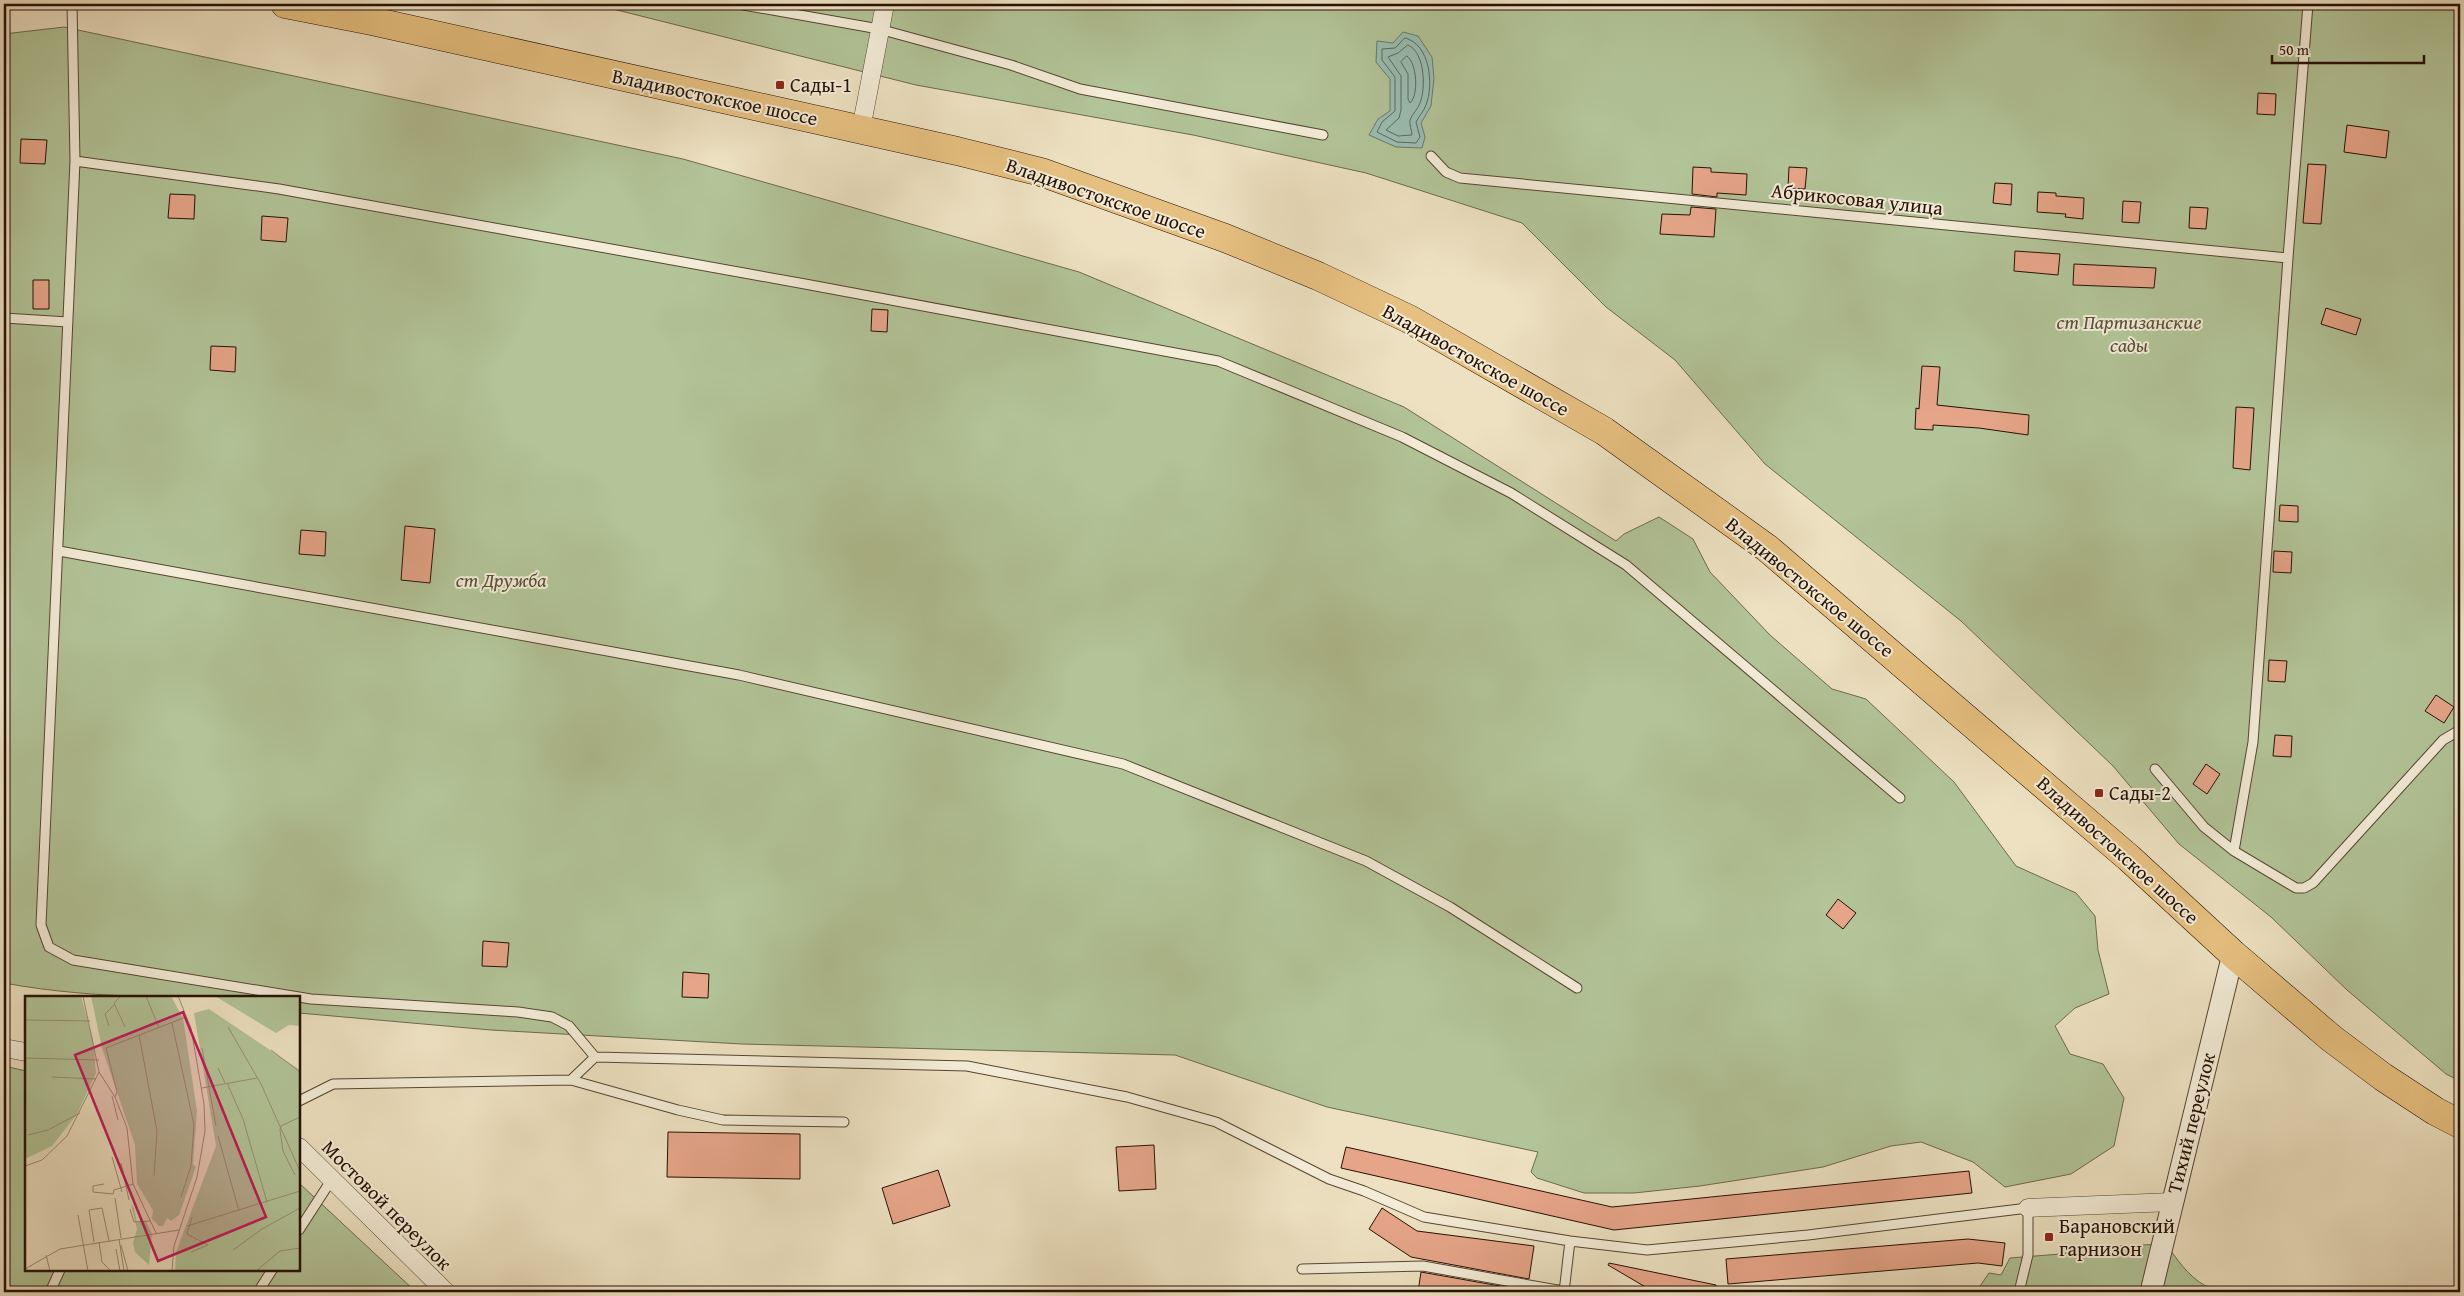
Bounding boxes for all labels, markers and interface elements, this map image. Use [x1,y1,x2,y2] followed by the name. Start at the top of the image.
[2272,32,2424,64] scale bar
[2279,39,2310,60] text: 50 m
[610,61,821,132] street label: Владивостокское шоссе
[790,70,852,99] place label: Сады-1
[774,79,786,91] marker: Сады-1
[1002,150,1210,245] street label: Владивостокское шоссе
[1770,175,1945,222] street label: Абрикосовая улица
[1378,296,1575,423] street label: Владивостокское шоссе
[2056,307,2202,359] park label: ст Партизанские сады
[1720,509,1901,664] street label: Владивостокское шоссе
[456,565,547,594] park label: ст Дружба
[2031,769,2206,931] street label: Владивостокское шоссе
[2109,778,2171,807] place label: Сады-2
[2093,787,2105,799] marker: Сады-2
[25,996,300,1271] inset map
[2159,1049,2222,1196] street label: Тихий переулок
[316,1133,459,1277] street label: Мостовой переулок
[2059,1211,2175,1263] place label: Барановский гарнизон
[2043,1231,2055,1243] marker: Барановский гарнизон

